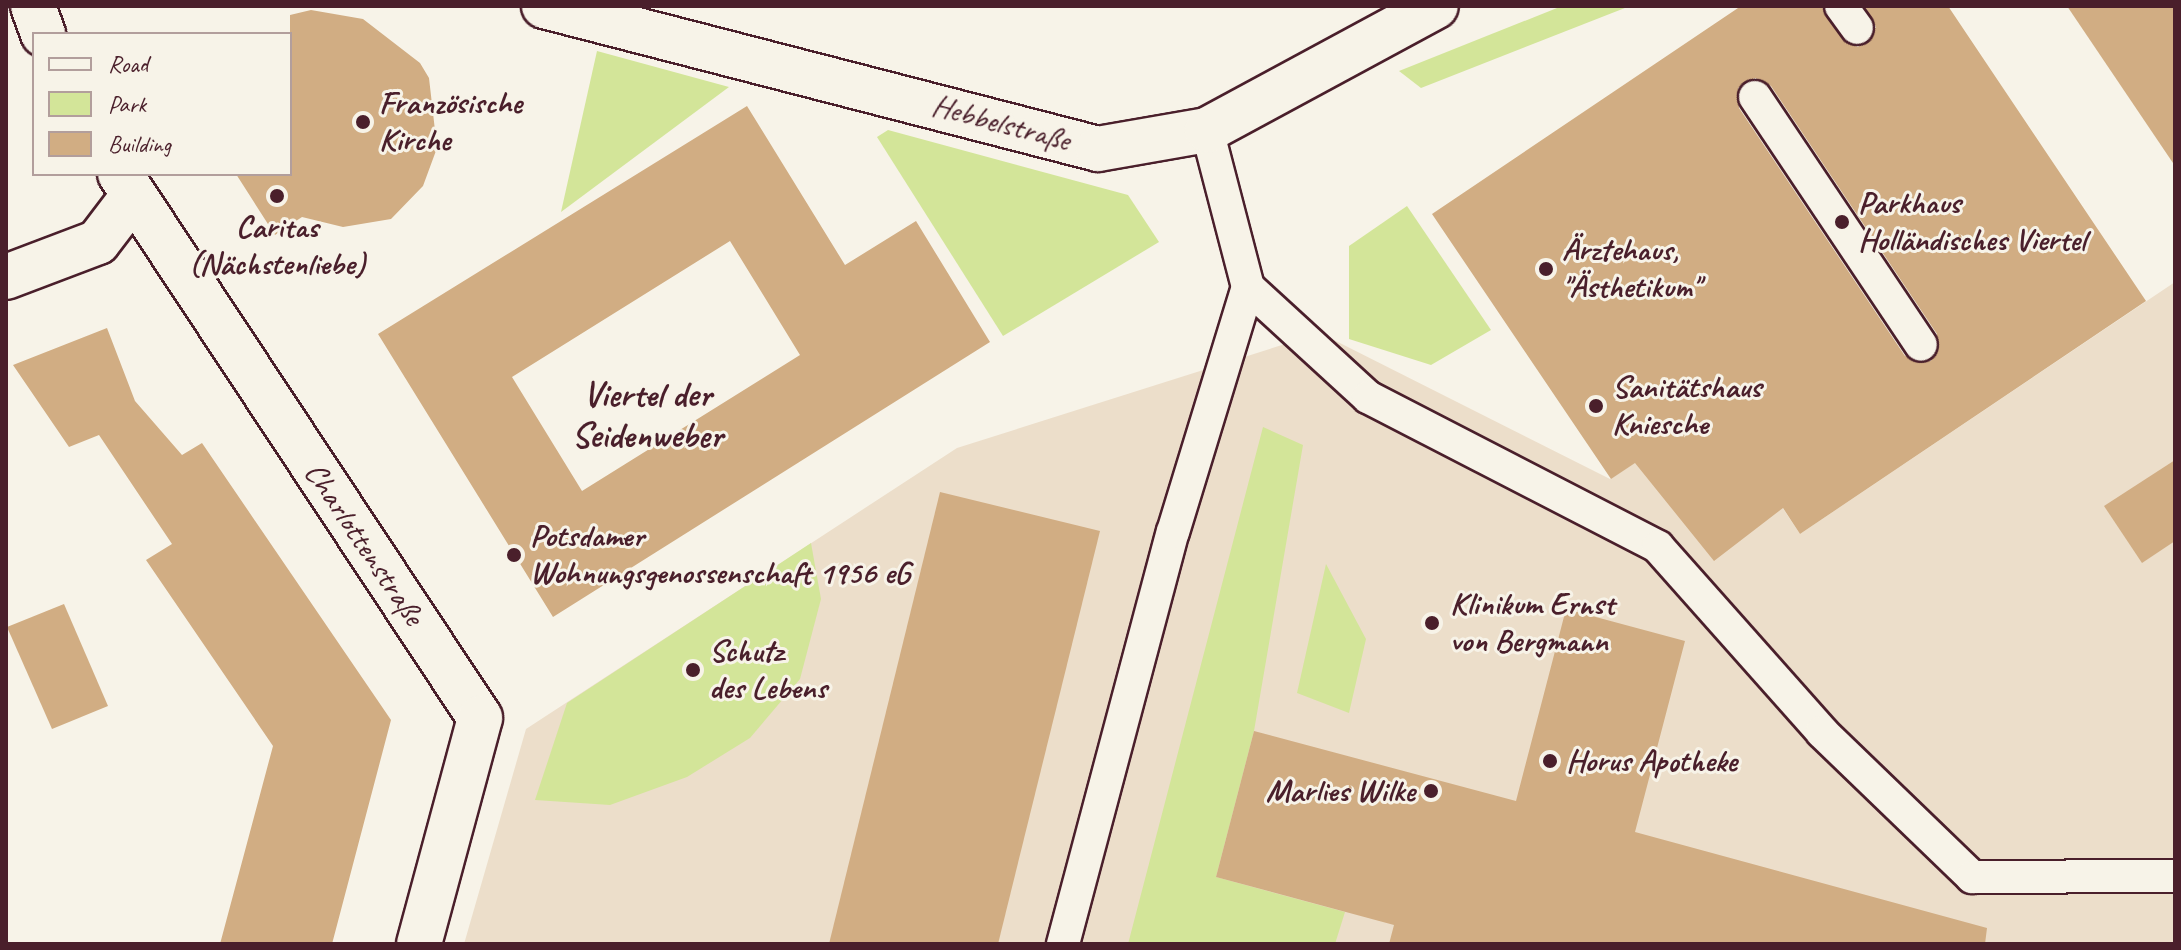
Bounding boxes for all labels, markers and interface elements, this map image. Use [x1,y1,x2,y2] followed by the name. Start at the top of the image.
[32,32,292,176] legend
[108,49,148,79] text: Road
[379,85,522,160] place label: Französische Kirche
[928,86,1074,160] street label: Hebbelstraße
[108,89,146,119] text: Park
[354,113,372,131] marker: Französische Kirche
[108,129,171,159] text: Building
[1858,185,2086,260] place label: Parkhaus Holländisches Viertel
[268,187,286,205] marker: Caritas (Nächstenliebe)
[189,209,365,284] place label: Caritas (Nächstenliebe)
[1833,213,1851,231] marker: Parkhaus Holländisches Viertel
[1562,232,1699,307] place label: Ärztehaus, "Ästhetikum"
[1537,260,1555,278] marker: Ärztehaus, "Ästhetikum"
[1612,369,1761,444] place label: Sanitätshaus Kniesche
[572,372,722,457] district label: Viertel der Seidenweber
[1587,397,1605,415] marker: Sanitätshaus Kniesche
[295,455,433,633] street label: Charlottenstraße
[530,518,910,593] place label: Potsdamer Wohnungsgenossenschaft 1956 eG
[505,546,523,564] marker: Potsdamer Wohnungsgenossenschaft 1956 eG
[1450,586,1614,661] place label: Klinikum Ernst von Bergmann
[1421,612,1443,634] marker: Klinikum Ernst von Bergmann
[709,633,827,708] place label: Schutz des Lebens
[684,661,702,679] marker: Schutz des Lebens
[1566,742,1737,780] place label: Horus Apotheke
[1541,752,1559,770] marker: Horus Apotheke
[1266,772,1415,810] place label: Marlies Wilke
[1422,782,1440,800] marker: Marlies Wilke

